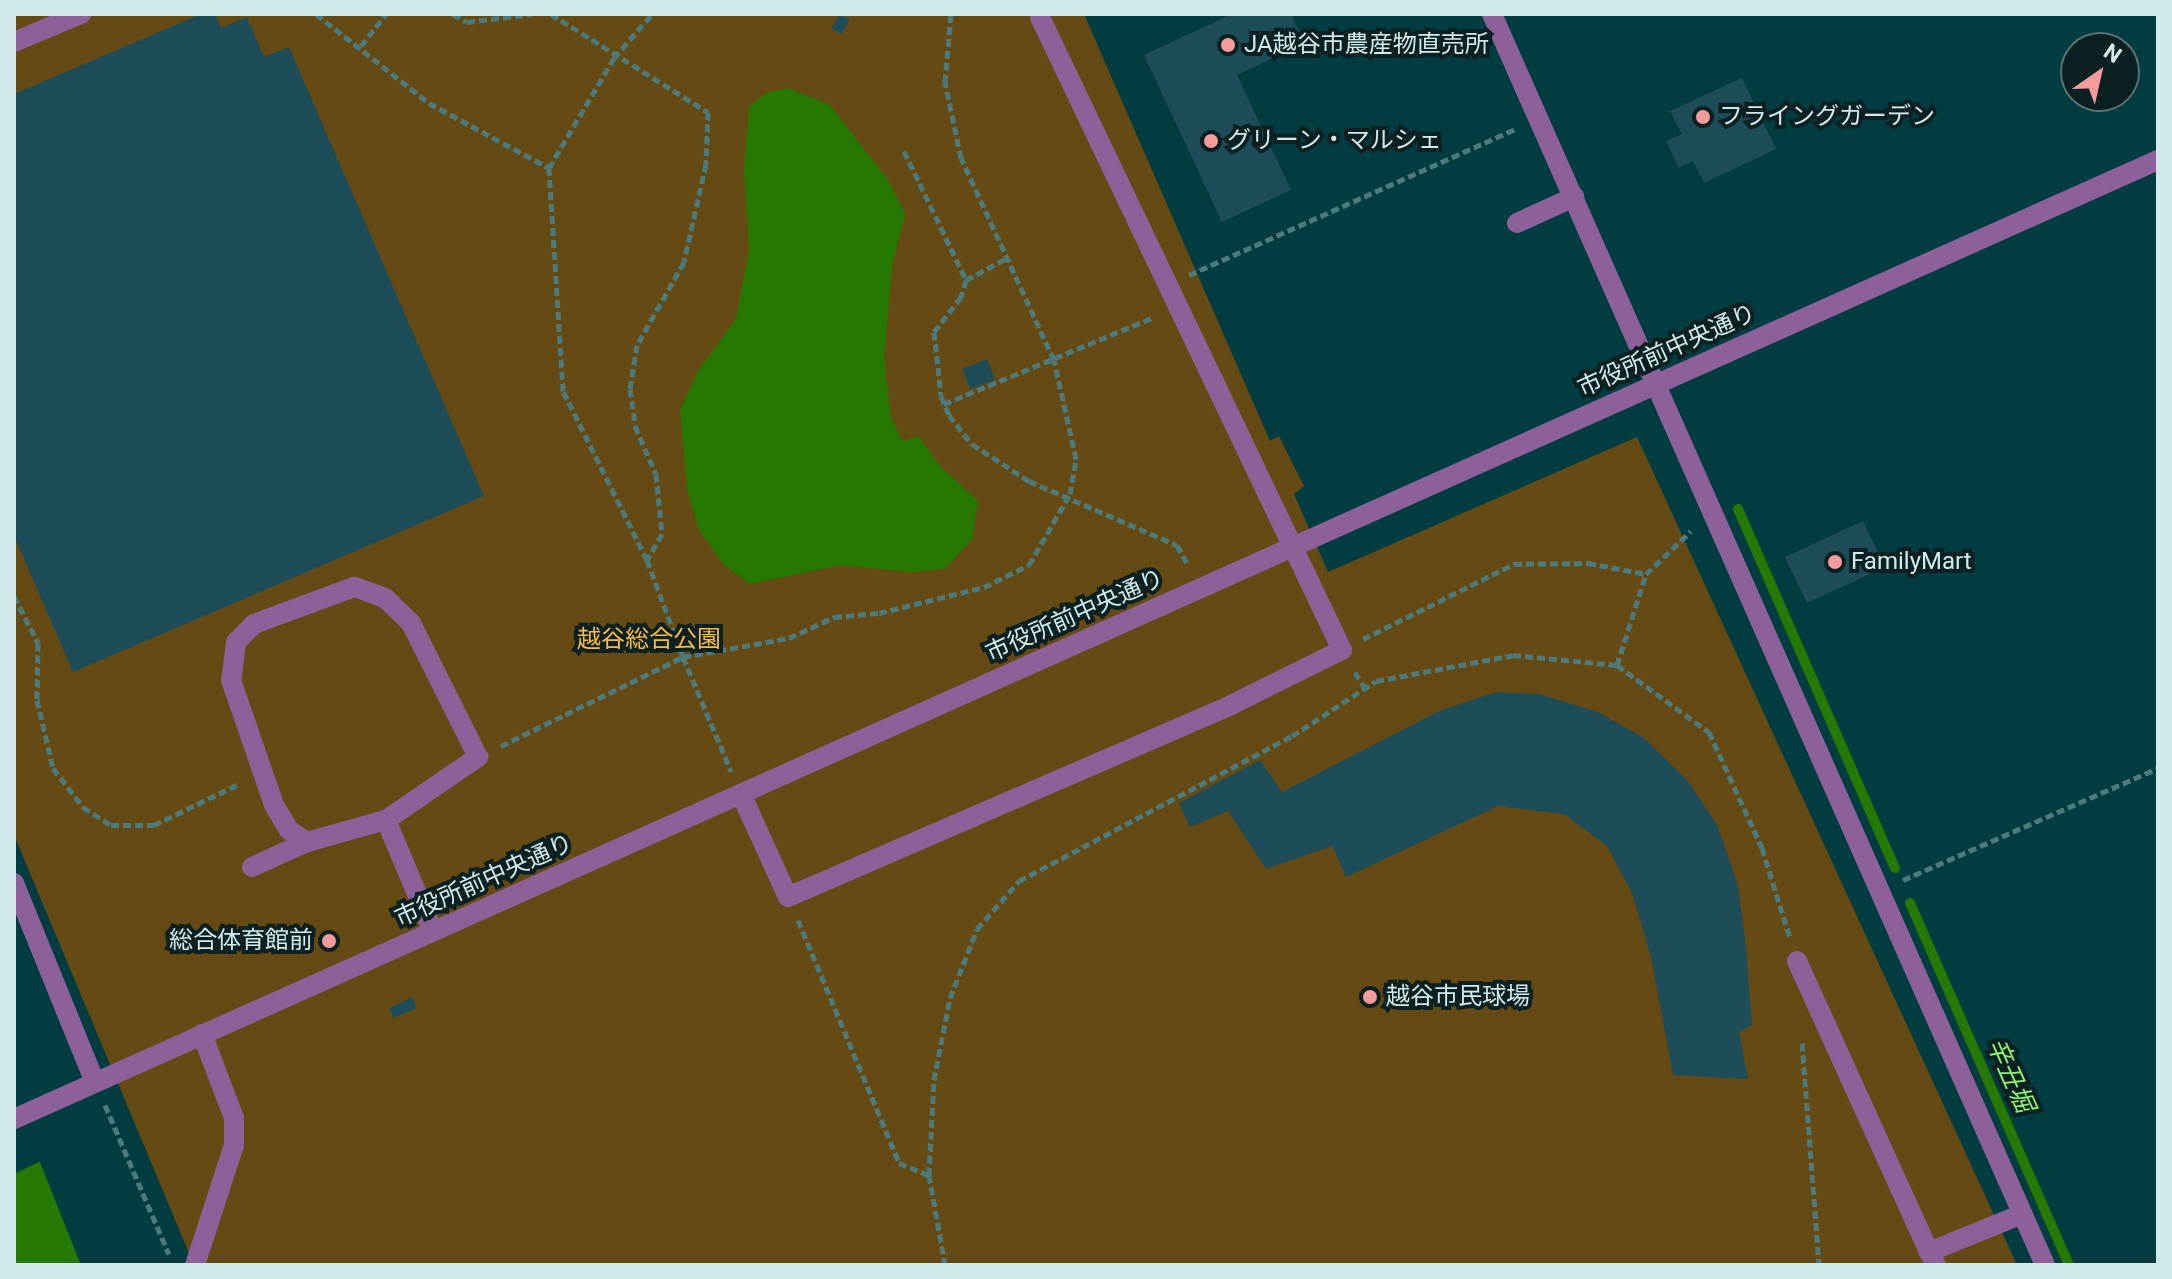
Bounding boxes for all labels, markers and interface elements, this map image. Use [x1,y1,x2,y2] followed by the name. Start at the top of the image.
[1244,31,1489,59] place label: JA越谷市農産物直売所
[2060,32,2140,112] north arrow
[1219,36,1237,54] marker: JA越谷市農産物直売所
[2099,39,2126,68] text: N
[1719,103,1935,131] place label: フライングガーデン
[1694,108,1712,126] marker: フライングガーデン
[1227,127,1443,155] place label: グリーン・マルシェ
[1202,132,1220,150] marker: グリーン・マルシェ
[1573,299,1761,403] street label: 市役所前中央通り
[1851,548,1972,576] place label: FamilyMart
[1826,553,1844,571] marker: FamilyMart
[981,564,1169,668] street label: 市役所前中央通り
[577,626,721,654] park label: 越谷総合公園
[390,829,578,933] street label: 市役所前中央通り
[169,927,313,955] place label: 総合体育館前
[320,932,338,950] marker: 総合体育館前
[1386,983,1530,1011] place label: 越谷市民球場
[1361,988,1379,1006] marker: 越谷市民球場
[1980,1033,2040,1117] water label: 辛丑堀

